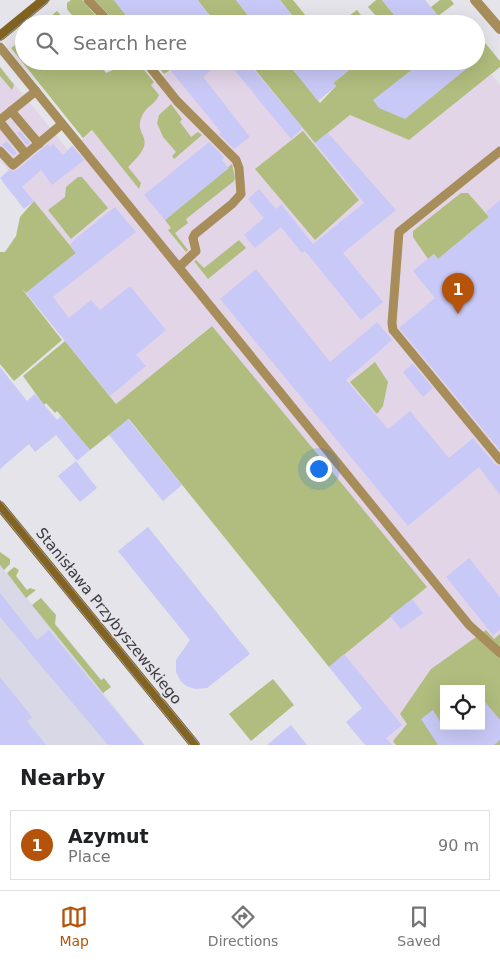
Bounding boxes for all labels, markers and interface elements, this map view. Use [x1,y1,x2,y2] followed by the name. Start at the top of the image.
[15,15,485,70] search box
[33,29,61,57] icon: search
[73,32,187,54] text: Search here
[442,273,474,314] pin: 1
[306,456,332,482] your location
[32,524,186,708] street label: Stanisława Przybyszewskiego
[440,685,485,730] map controls
[440,685,485,730] button: locate
[20,766,105,790] text: Nearby
[68,825,149,847] text: Azymut
[31,836,43,855] text: 1
[438,836,479,855] text: 90 m
[68,847,111,866] text: Place
[59,903,89,949] tab: Map
[208,903,278,949] tab: Directions
[397,903,441,949] tab: Saved

